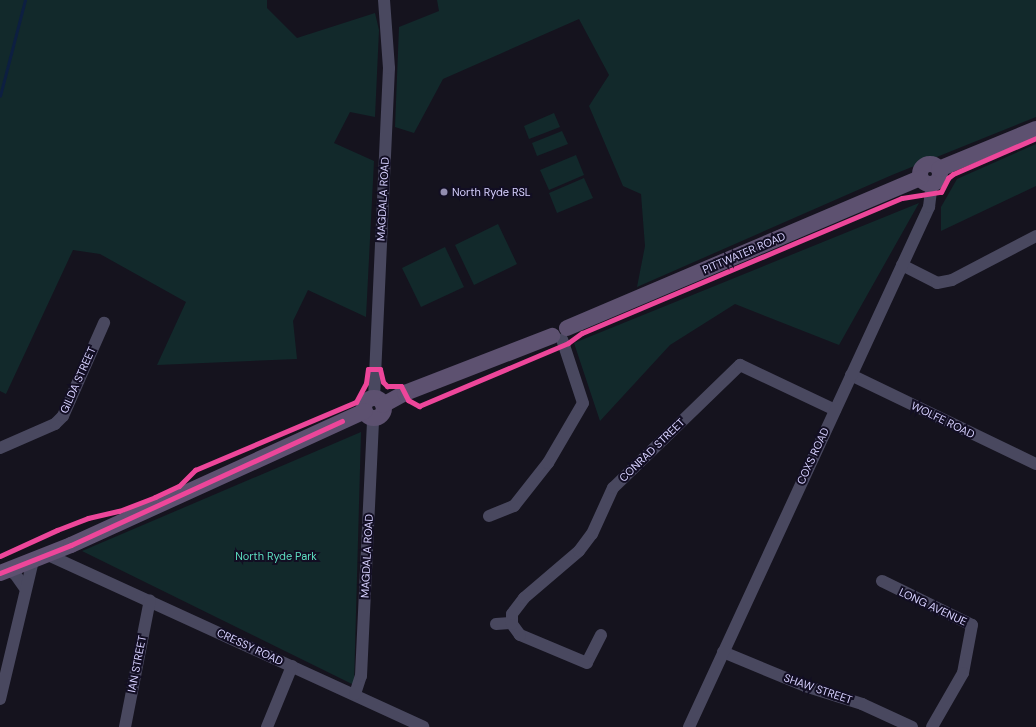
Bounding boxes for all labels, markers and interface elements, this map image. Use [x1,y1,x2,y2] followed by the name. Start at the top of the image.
[374,157,392,241] street label: MAGDALA ROAD
[452,185,531,199] place label: North Ryde RSL
[439,187,449,197] marker: North Ryde RSL
[701,230,787,276] street label: PITTWATER ROAD
[57,345,99,415] street label: GILDA STREET
[909,399,977,441] street label: WOLFE ROAD
[617,415,687,485] street label: CONRAD STREET
[794,425,832,487] street label: COXS ROAD
[358,514,376,598] street label: MAGDALA ROAD
[235,549,317,563] park label: North Ryde Park
[897,586,969,628] street label: LONG AVENUE
[215,626,285,668] street label: CRESSY ROAD
[125,634,149,694] street label: IAN STREET
[782,671,854,707] street label: SHAW STREET

